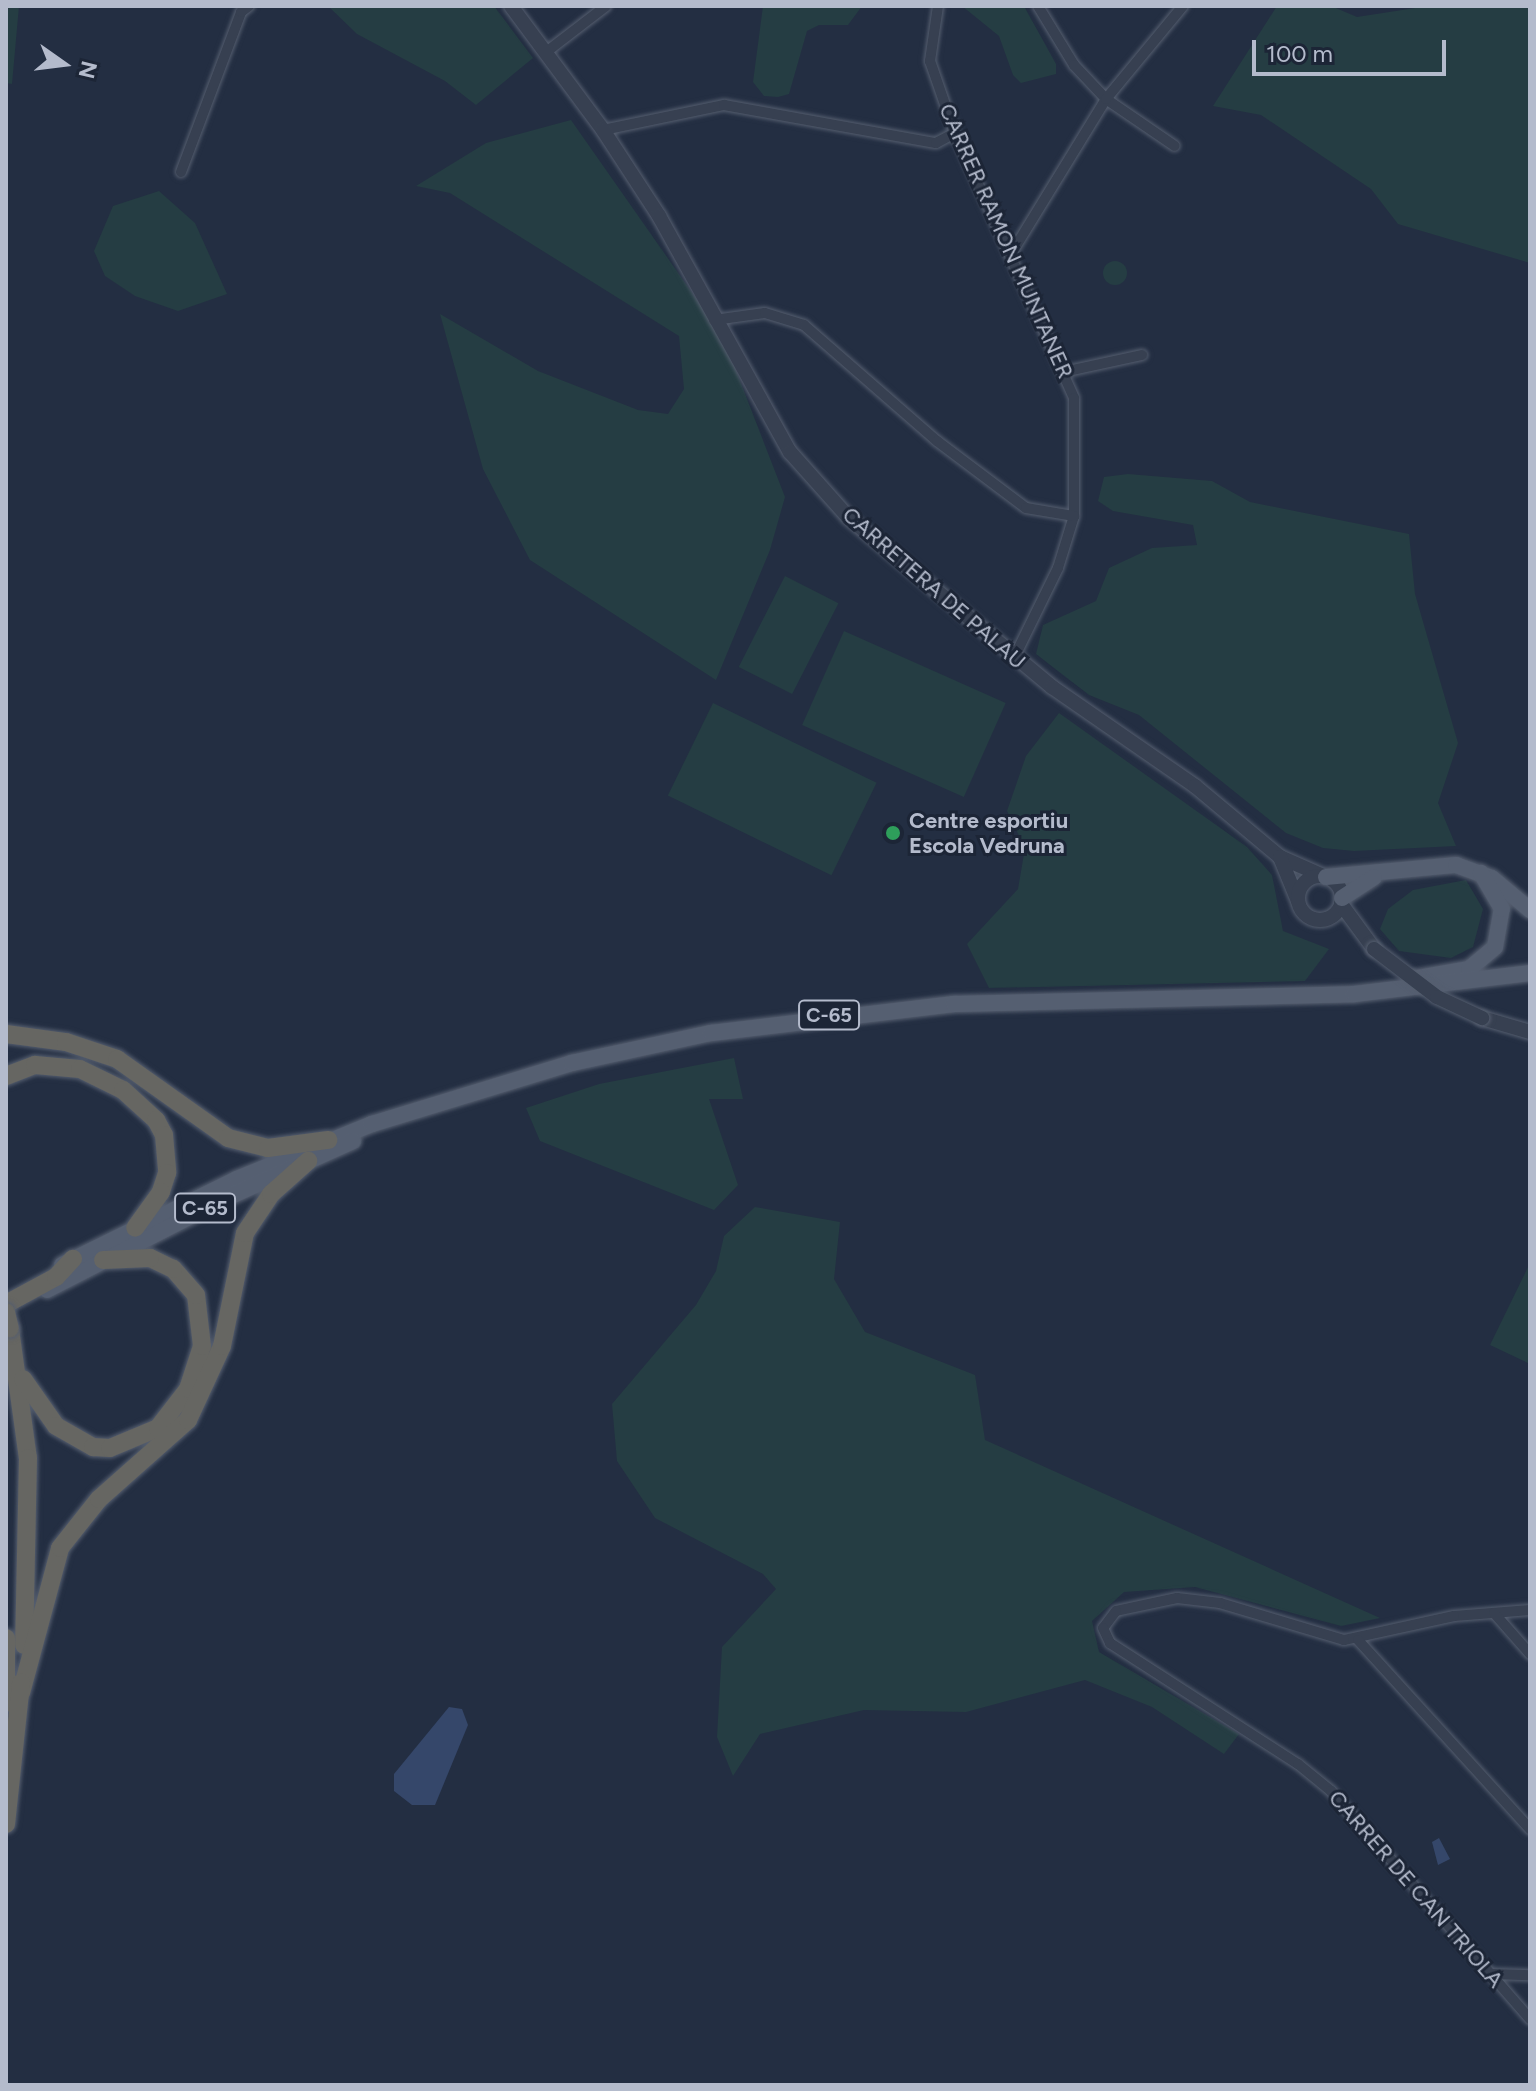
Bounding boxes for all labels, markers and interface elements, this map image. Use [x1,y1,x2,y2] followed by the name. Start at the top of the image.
[24,24,104,104] north arrow
[1256,24,1450,74] scale bar
[1266,39,1333,68] text: 100 m
[73,58,103,81] text: N
[933,100,1079,382] street label: CARRER RAMON MUNTANER
[837,501,1031,675] street label: CARRETERA DE PALAU
[909,807,1068,858] place label: Centre esportiu Escola Vedruna
[884,824,902,842] marker: Centre esportiu Escola Vedruna
[797,999,861,1031] road number: C-65
[173,1192,237,1224] road number: C-65
[1323,1785,1509,1993] street label: CARRER DE CAN TRIOLA

